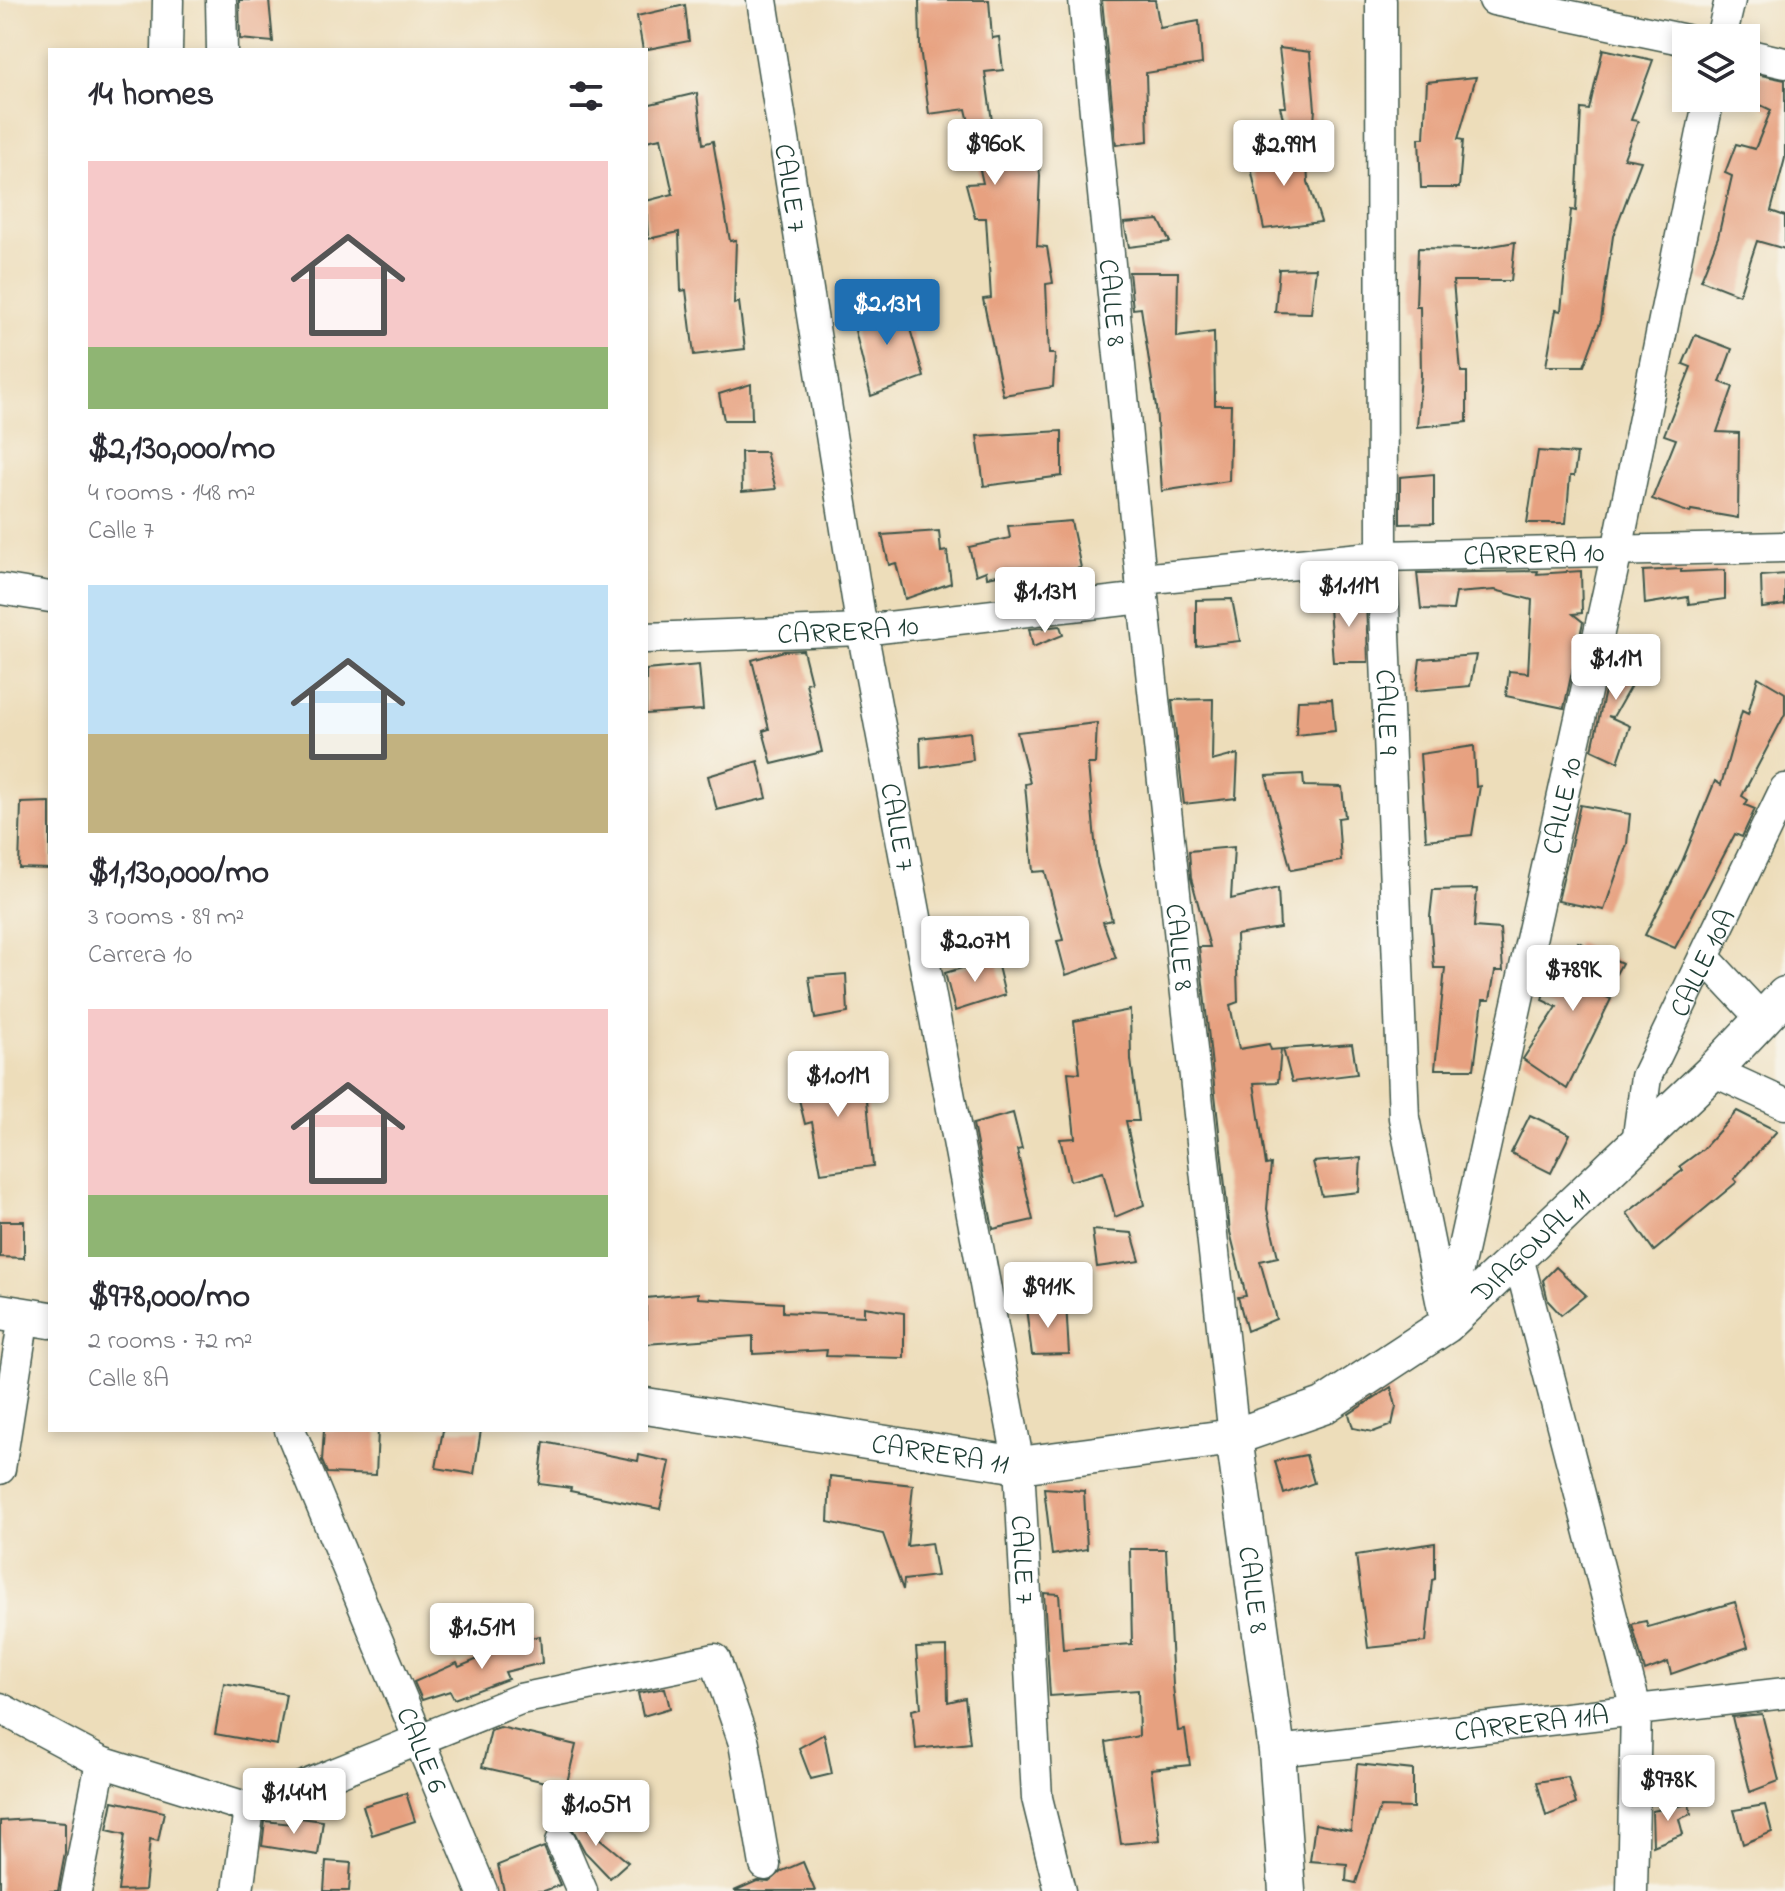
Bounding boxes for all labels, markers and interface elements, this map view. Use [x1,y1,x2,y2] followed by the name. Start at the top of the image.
[1672,24,1760,112] map controls
[1672,24,1760,112] button: layers
[88,71,214,121] text: 14 homes
[564,74,608,118] icon: filters
[939,119,1051,187] pin: $960K
[1219,120,1349,188] pin: $2.99M
[966,126,1024,164] text: $960K
[1251,127,1317,165] text: $2.99M
[761,141,816,236] street label: CALLE 7
[276,213,420,357] icon: home
[1086,257,1135,349] street label: CALLE 8
[822,279,952,347] pin: $2.13M
[853,286,921,324] text: $2.13M
[88,425,275,475] text: $2,130,000/mo
[88,475,255,513] text: 4 rooms · 148 m²
[88,513,154,551] text: Calle 7
[1463,534,1605,578] street label: CARRERA 10
[1284,561,1414,629] pin: $1.11M
[980,567,1110,635] pin: $1.13M
[1318,568,1380,606] text: $1.11M
[1013,574,1077,612] text: $1.13M
[777,607,921,657] street label: CARRERA 10
[1560,634,1672,702] pin: $1.1M
[276,637,420,781] icon: home
[1589,641,1643,679] text: $1.1M
[1362,668,1407,756] street label: CALLE 9
[1534,754,1595,859] street label: CALLE 10
[867,780,924,875] street label: CALLE 7
[88,849,269,899] text: $1,130,000/mo
[88,899,244,937] text: 3 rooms · 89 m²
[1152,902,1203,993] street label: CALLE 8
[1661,903,1748,1025] street label: CALLE 10A
[910,916,1040,984] pin: $2.07M
[939,923,1011,961] text: $2.07M
[88,937,192,975] text: Carrera 10
[1517,945,1629,1013] pin: $789K
[1545,952,1601,990] text: $789K
[773,1051,903,1119] pin: $1.01M
[806,1058,870,1096] text: $1.01M
[276,1061,420,1205] icon: home
[1463,1181,1601,1315] street label: DIAGONAL 11
[992,1262,1104,1330] pin: $911K
[1022,1269,1074,1307] text: $911K
[88,1273,250,1323] text: $978,000/mo
[88,1323,253,1361] text: 2 rooms · 72 m²
[88,1361,169,1399] text: Calle 8A
[868,1425,1011,1487] street label: CARRERA 11
[998,1514,1043,1605] street label: CALLE 7
[1225,1544,1278,1636] street label: CALLE 8
[417,1603,547,1671] pin: $1.51M
[448,1610,516,1648] text: $1.51M
[1452,1696,1611,1755] street label: CARRERA 11A
[384,1701,456,1800] street label: CALLE 6
[1612,1755,1724,1823] pin: $978K
[1640,1762,1696,1800] text: $978K
[229,1768,359,1836] pin: $1.44M
[261,1775,327,1813] text: $1.44M
[531,1780,661,1848] pin: $1.05M
[560,1787,632,1825] text: $1.05M

